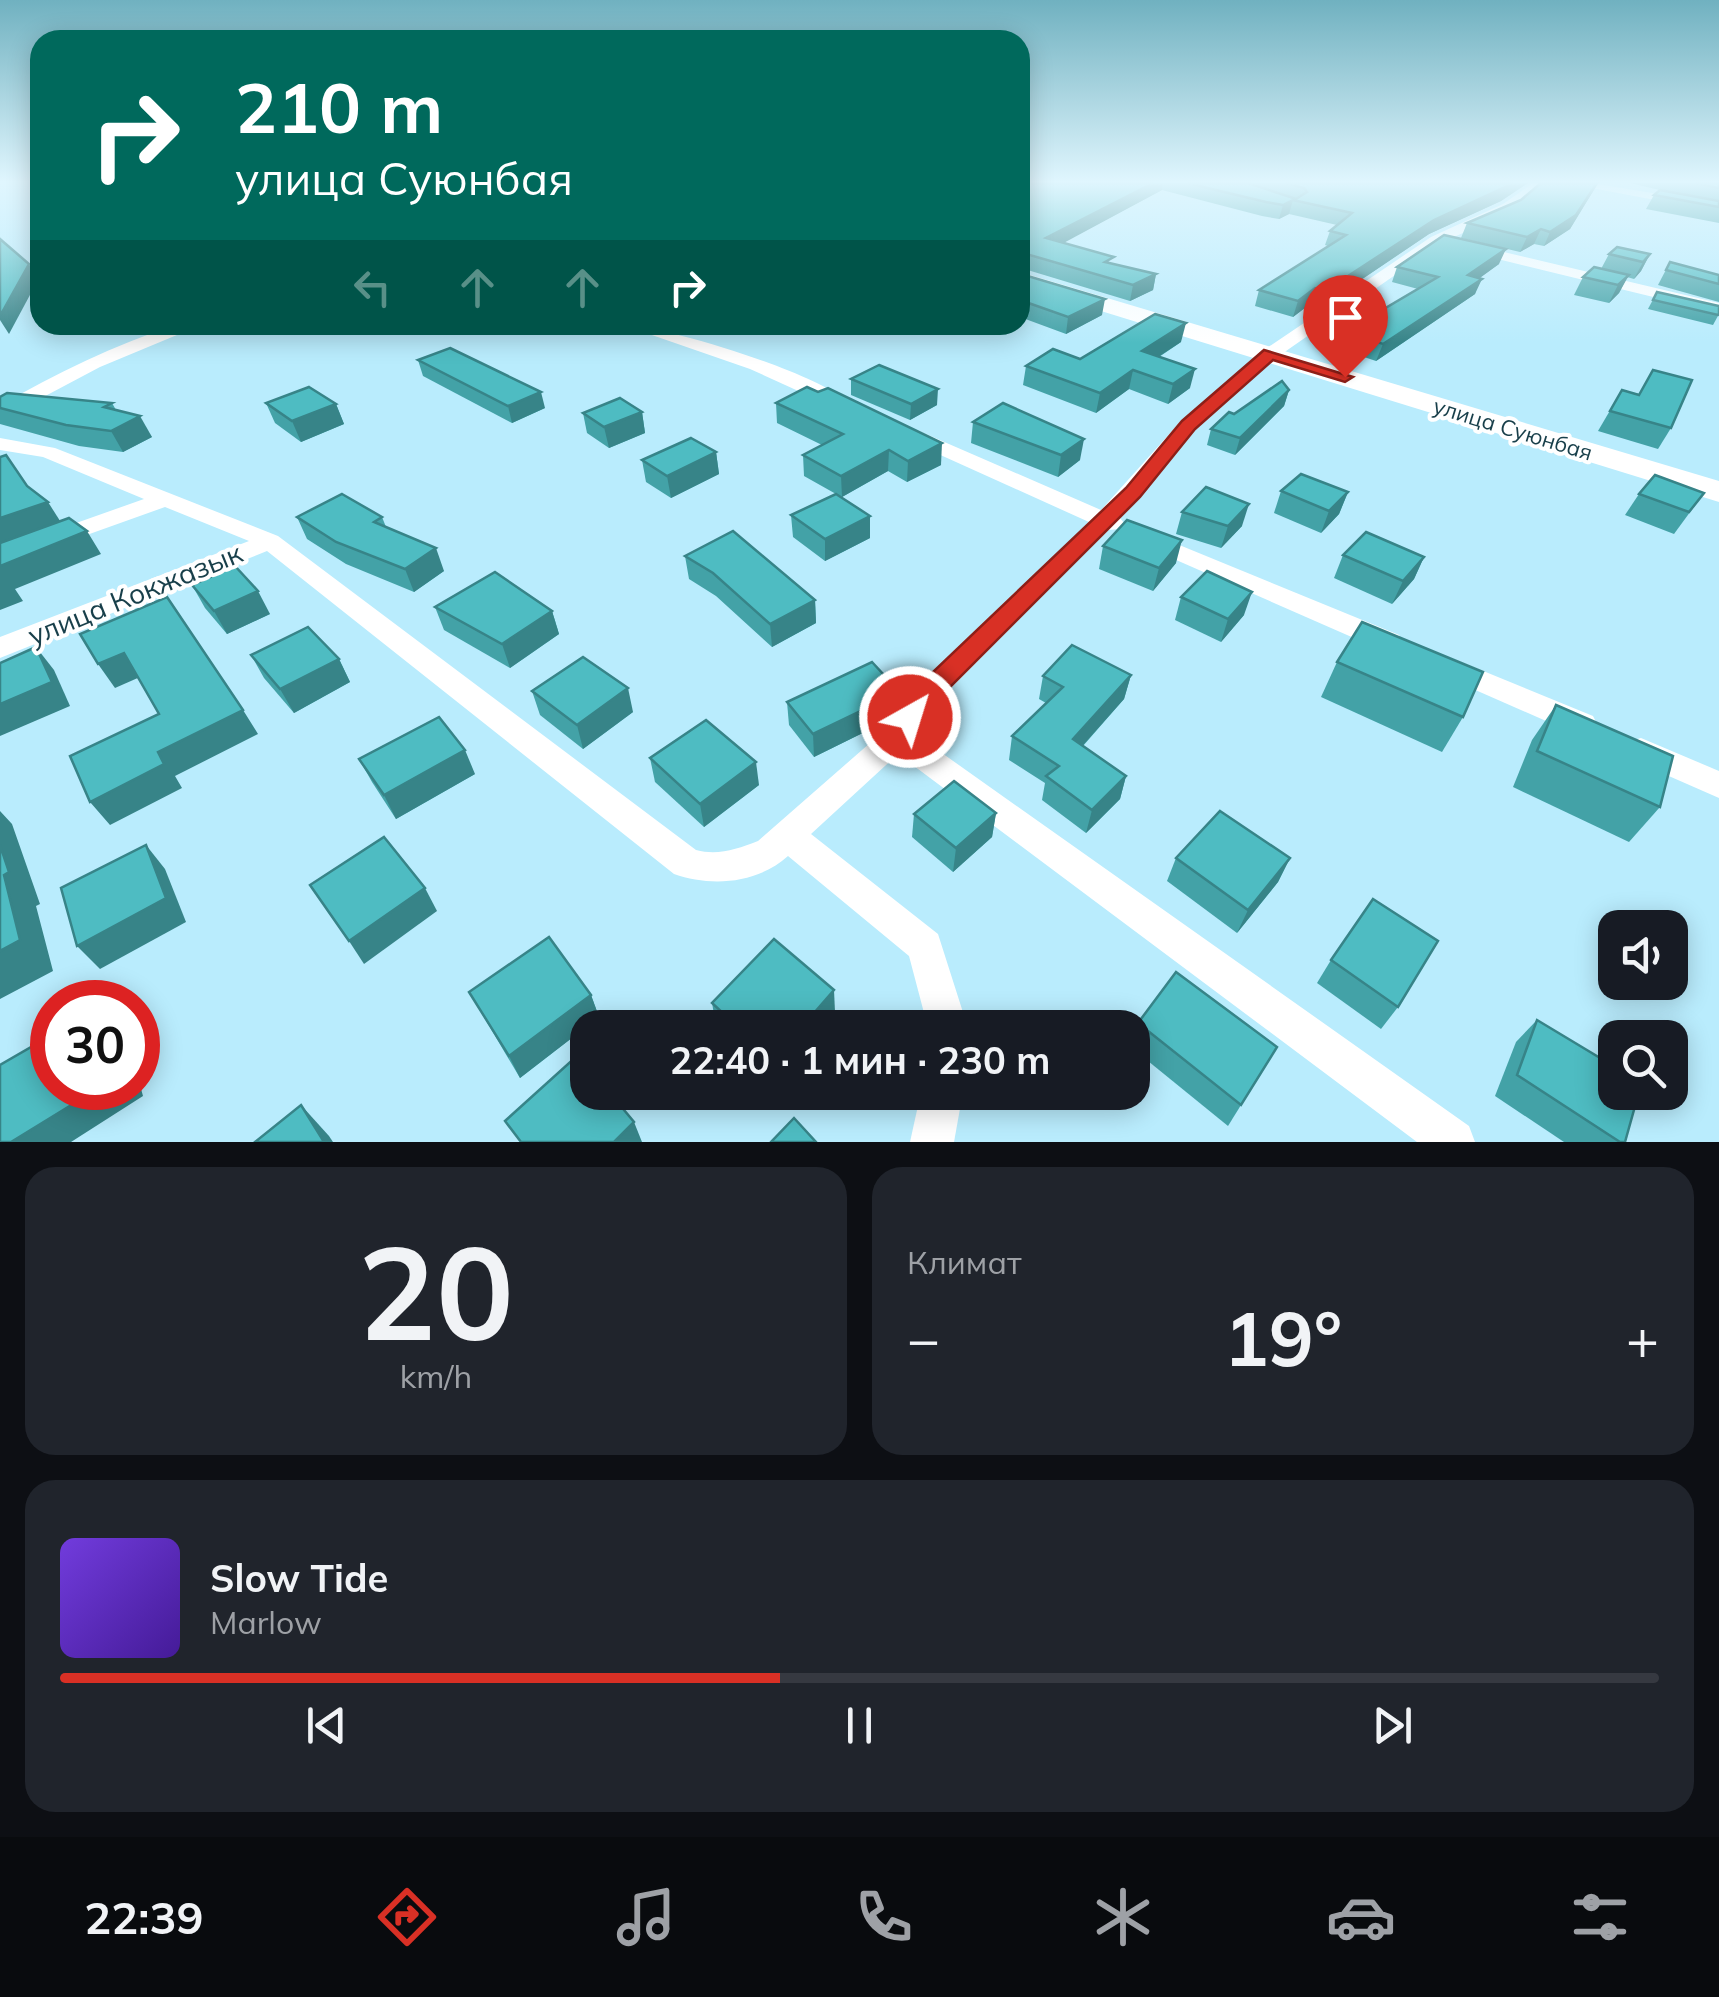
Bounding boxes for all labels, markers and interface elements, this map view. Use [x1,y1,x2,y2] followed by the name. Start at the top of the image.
[235,63,443,151] text: 210 m
[70,70,200,200] icon: right
[235,150,573,206] text: улица Суюнбая
[345,260,400,315] icon: left
[450,260,505,315] icon: ahead
[555,260,610,315] icon: ahead
[660,260,715,315] icon: right
[1303,275,1388,378] pin
[1318,290,1373,345] icon: arrive
[1430,391,1596,467] street label: улица Суюнбая
[22,534,248,653] street label: улица Кокжазык
[858,665,962,769] position arrow
[1598,910,1688,1110] map controls
[1598,910,1688,1000] button: sound
[30,980,160,1110] speed limit sign: 30
[1598,1020,1688,1110] button: search
[670,1036,1050,1084] text: 22:40 · 1 мин · 230 m
[358,1209,514,1373] text: 20
[907,1242,1021,1282] text: Климат
[1224,1291,1342,1385] text: 19°
[907,1304,940,1373] text: −
[1626,1304,1659,1373] text: +
[400,1356,472,1396] text: km/h
[210,1554,388,1602] text: Slow Tide
[210,1602,322,1642] text: Marlow
[299,1698,354,1753] icon: previous
[832,1698,887,1753] icon: pause
[1365,1698,1420,1753] icon: next
[372,1882,442,1952] icon: directions
[611,1882,681,1952] icon: music
[849,1882,919,1952] icon: phone
[1088,1882,1158,1952] icon: climate
[1326,1882,1396,1952] icon: car
[1565,1882,1635,1952] icon: filters
[84,1889,203,1945] text: 22:39

